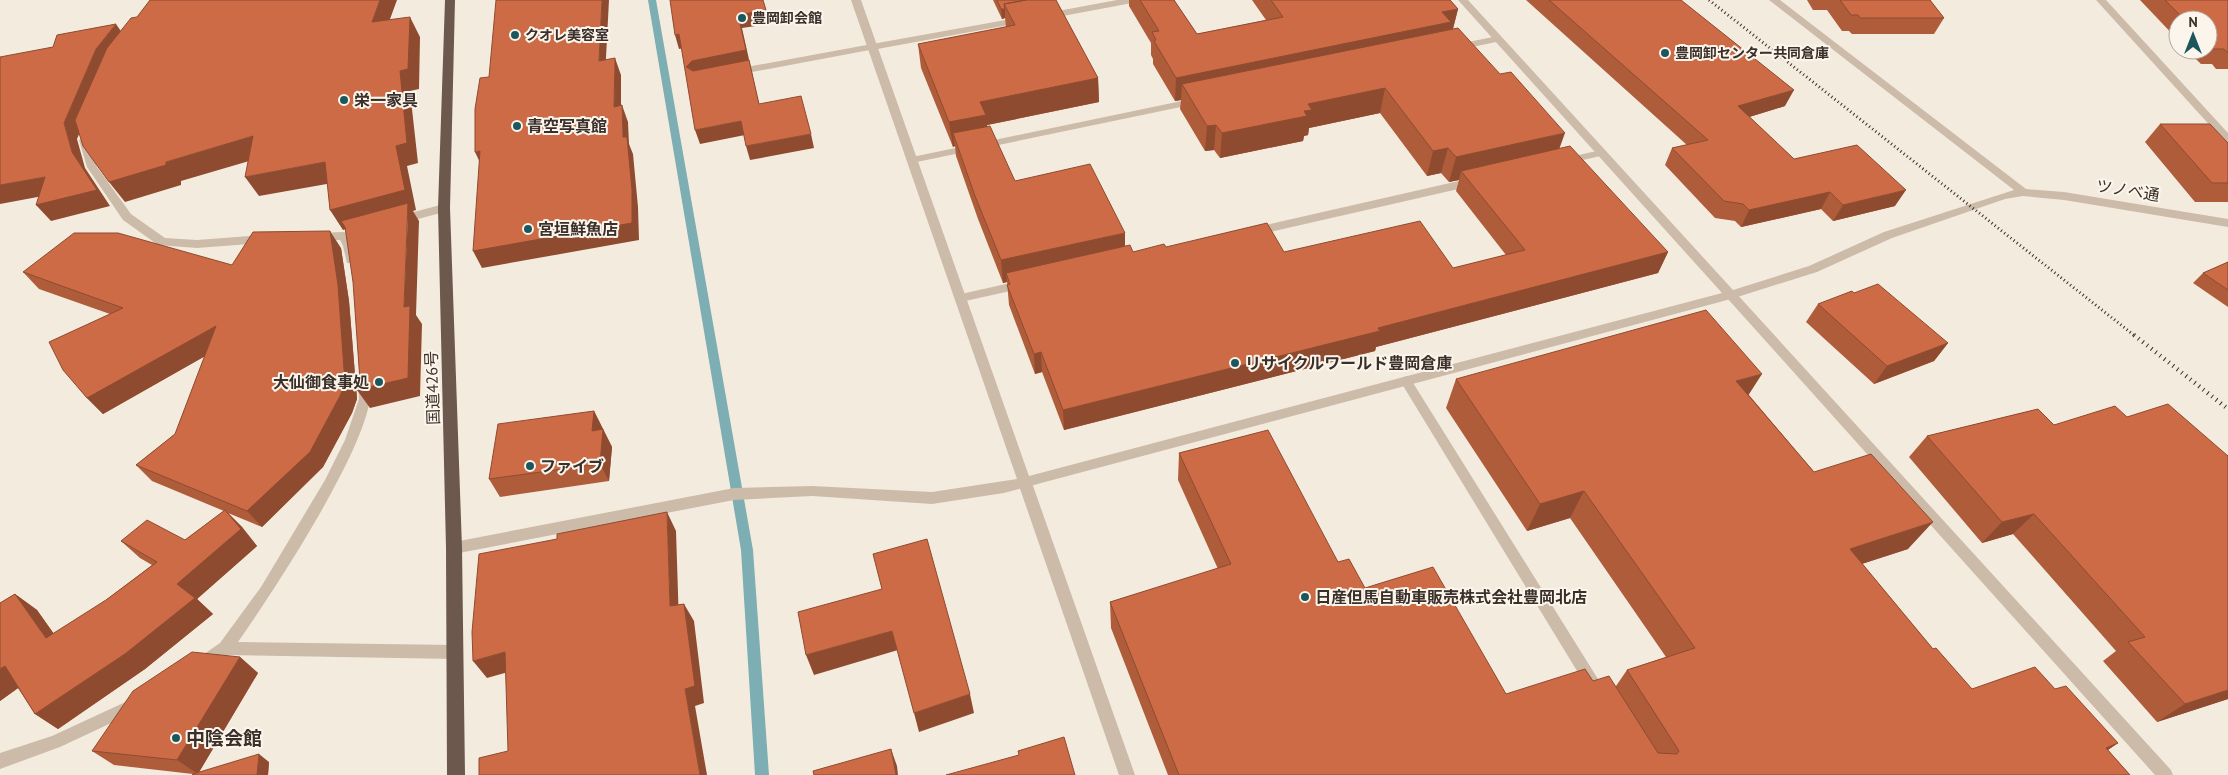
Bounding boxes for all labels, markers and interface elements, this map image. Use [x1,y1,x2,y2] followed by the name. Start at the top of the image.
[752,9,822,27] place label: 豊岡卸会館
[2168,10,2218,60] north arrow
[736,12,748,24] marker: 豊岡卸会館
[2188,13,2198,31] text: N
[525,26,609,44] place label: クオレ美容室
[509,29,521,41] marker: クオレ美容室
[1675,44,1829,62] place label: 豊岡卸センター共同倉庫
[1659,47,1671,59] marker: 豊岡卸センター共同倉庫
[354,90,418,110] place label: 栄一家具
[338,94,350,106] marker: 栄一家具
[527,116,607,136] place label: 青空写真館
[511,120,523,132] marker: 青空写真館
[2095,175,2161,205] street label: ツノベ通
[538,219,618,239] place label: 宮垣鮮魚店
[522,223,534,235] marker: 宮垣鮮魚店
[421,351,443,425] street label: 国道426号
[1245,353,1452,373] place label: リサイクルワールド豊岡倉庫
[1229,357,1241,369] marker: リサイクルワールド豊岡倉庫
[273,372,369,392] place label: 大仙御食事処
[373,376,385,388] marker: 大仙御食事処
[540,456,604,476] place label: ファイブ
[524,460,536,472] marker: ファイブ
[1315,587,1587,607] place label: 日産但馬自動車販売株式会社豊岡北店
[1299,591,1311,603] marker: 日産但馬自動車販売株式会社豊岡北店
[186,726,262,750] place label: 中陰会館
[170,732,182,744] marker: 中陰会館

